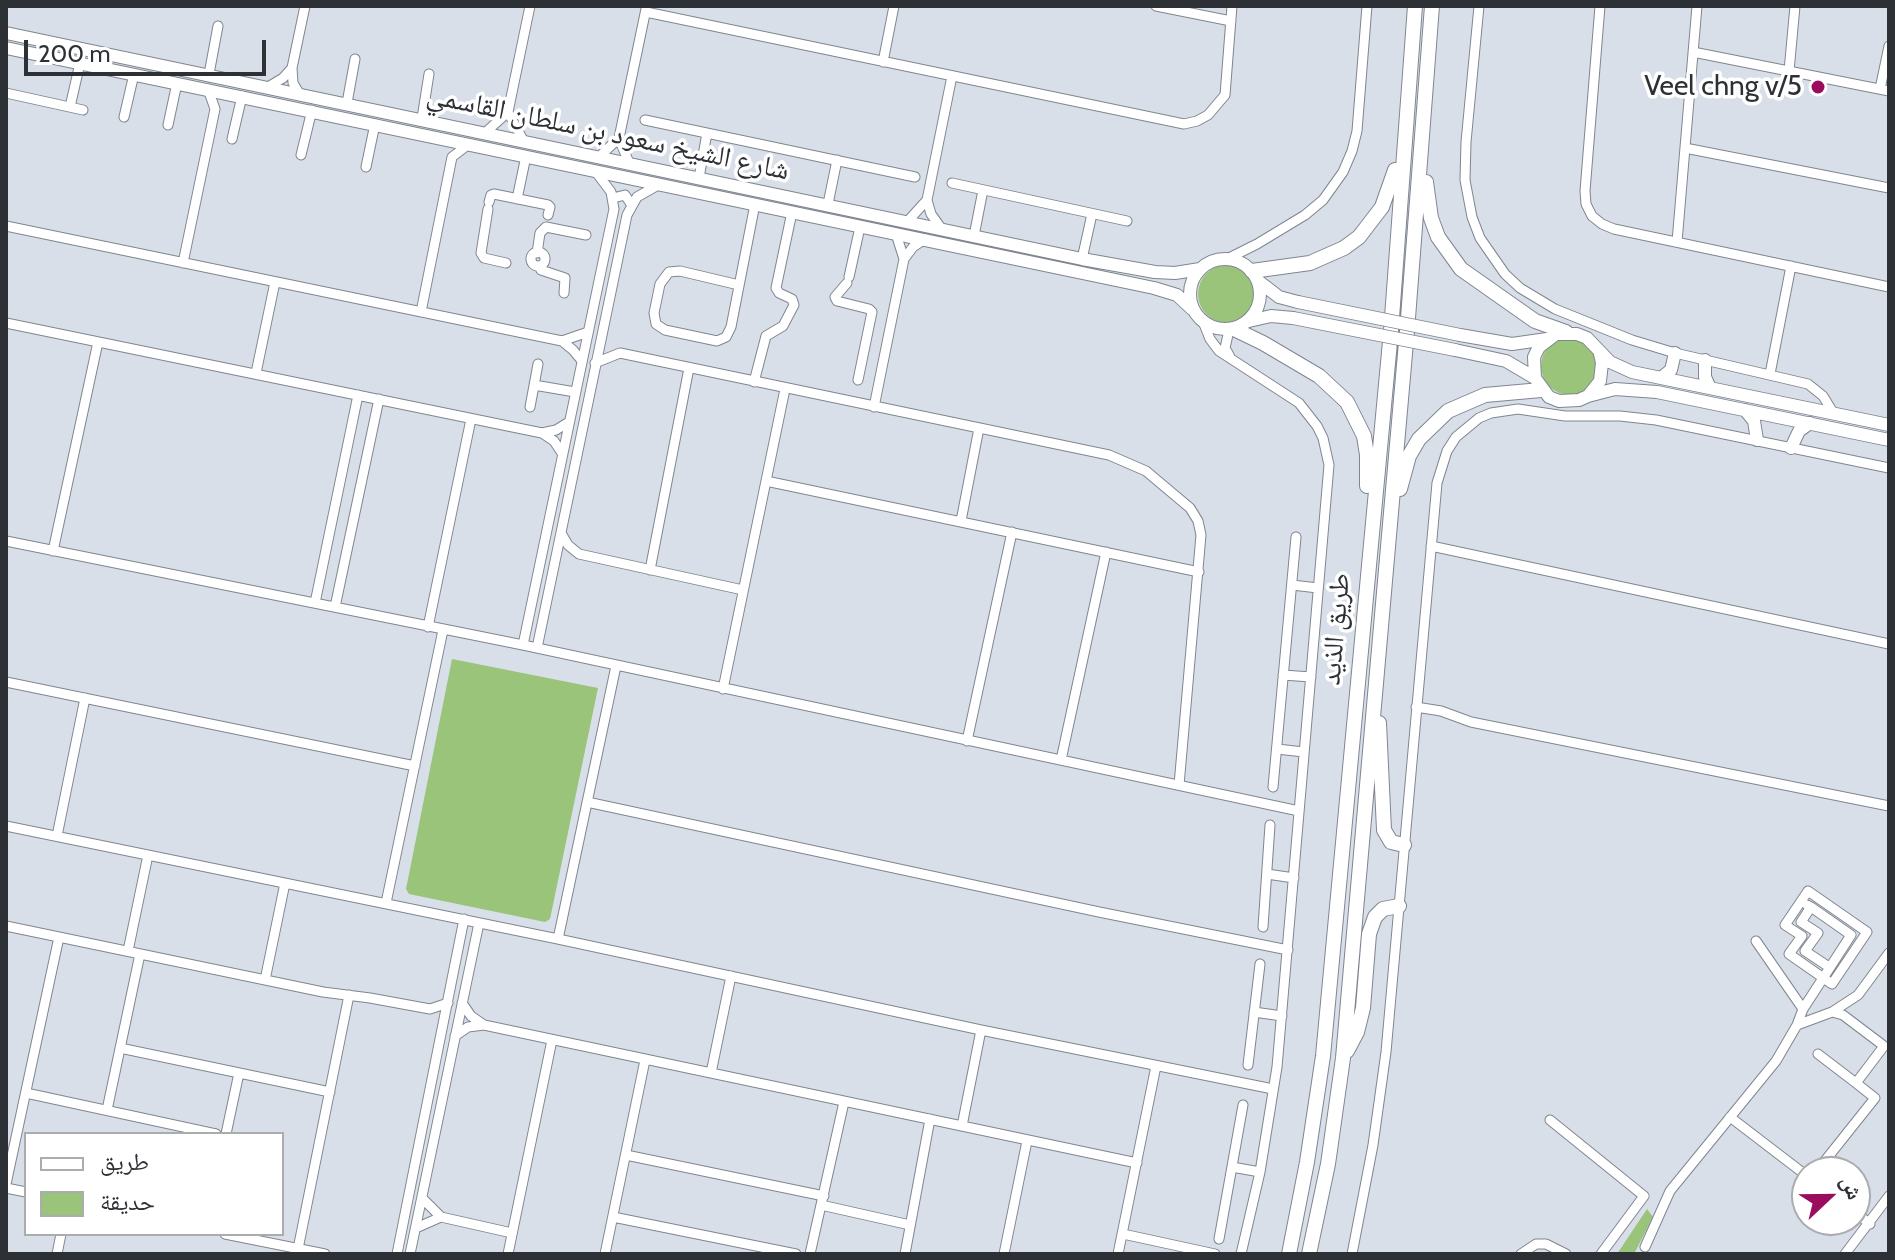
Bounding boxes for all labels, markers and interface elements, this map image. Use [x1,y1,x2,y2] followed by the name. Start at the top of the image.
[28,24,270,74] scale bar
[38,39,111,68] text: 200 m
[1644,70,1802,104] place label: Veel chng v/5
[424,78,792,188] street label: شارع الشيخ سعود بن سلطان القاسمي
[1809,78,1827,96] marker: Veel chng v/5
[1314,572,1358,686] street label: طريق الذيد
[24,1132,284,1236] legend
[100,1147,149,1176] text: طريق
[1791,1156,1871,1236] north arrow
[1835,1172,1869,1203] text: ش
[100,1187,155,1216] text: حديقة

